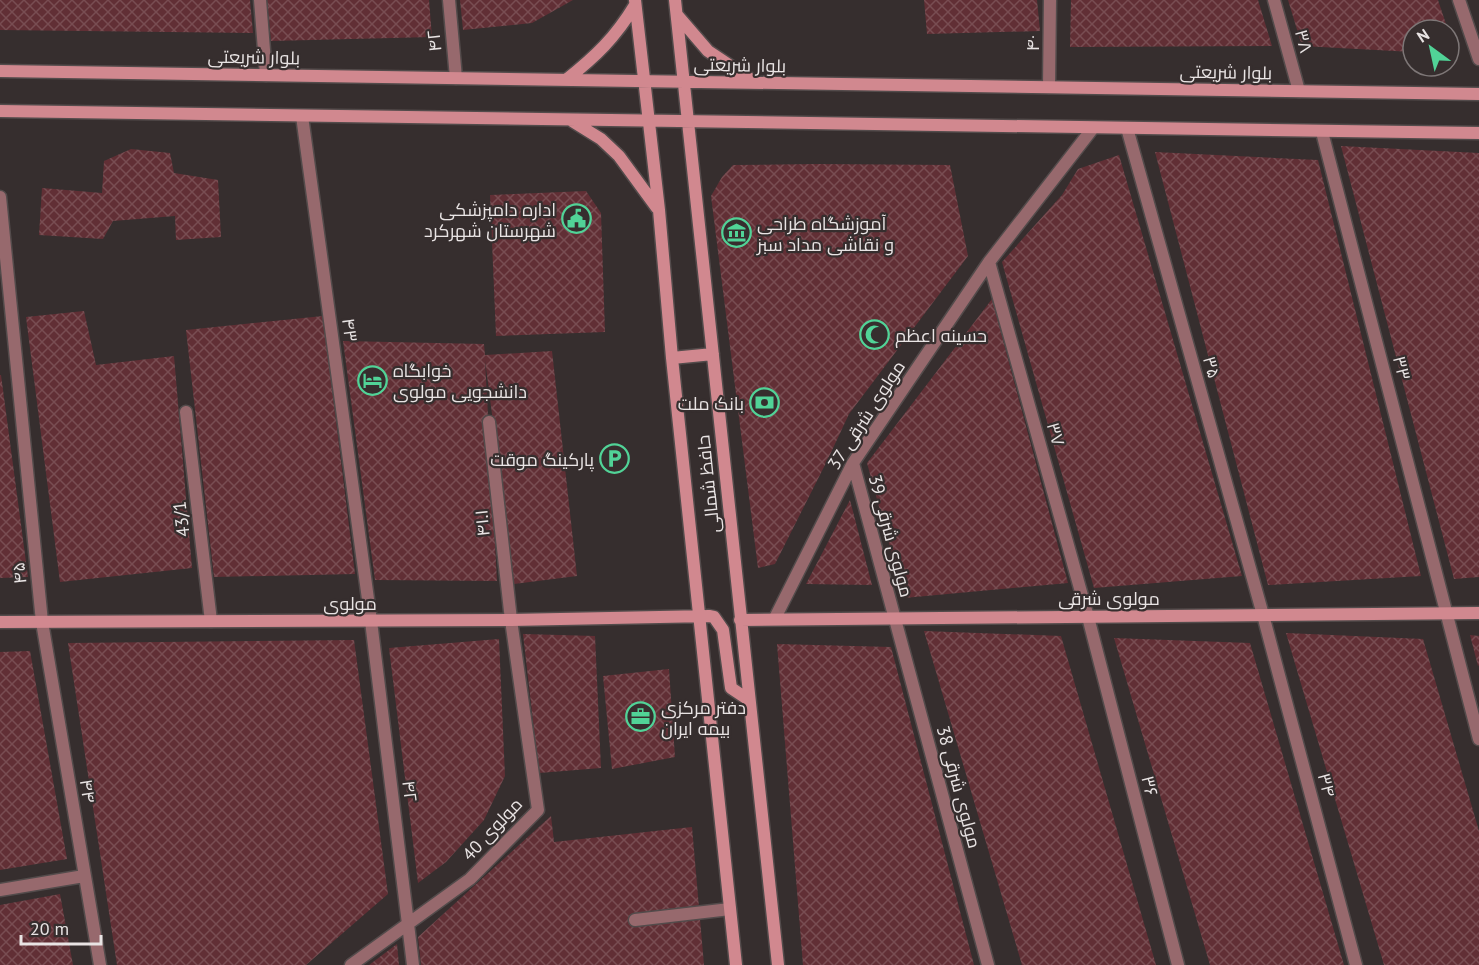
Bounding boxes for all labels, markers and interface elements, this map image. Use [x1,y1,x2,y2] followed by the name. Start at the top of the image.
[1401,18,1461,78] north arrow
[1413,24,1433,47] text: N
[1290,27,1318,55] street label: ۳۸
[421,29,447,53] street label: ۴۲
[1021,35,1044,51] street label: ۴۰
[208,45,300,69] street label: بلوار شریعتی
[694,53,786,77] street label: بلوار شریعتی
[1180,60,1272,84] street label: بلوار شریعتی
[424,198,556,242] place label: اداره دامپزشکی شهرستان شهرکرد
[561,203,593,235] public building icon: اداره دامپزشکی شهرستان شهرکرد
[756,212,894,256] place label: آموزشگاه طراحی و نقاشی مداد سبز
[720,217,752,249] museum icon: آموزشگاه طراحی و نقاشی مداد سبز
[337,316,363,344] street label: ۴۳
[858,319,890,351] mosque icon: حسینه اعظم
[895,324,987,348] place label: حسینه اعظم
[1198,353,1226,381] street label: ۳۵
[1388,353,1416,383] street label: ۳۳
[822,356,910,474] street label: مولوی شرقی 37
[393,359,527,403] place label: خوابگاه دانشجویی مولوی
[356,364,388,396] hotel icon: خوابگاه دانشجویی مولوی
[749,387,781,419] bank icon: بانک ملت
[678,392,744,415] place label: بانک ملت
[1042,420,1070,448] street label: ۳۷
[691,434,725,534] street label: حافظ شمالی
[599,443,631,475] parking icon: پارکینگ موقت
[490,448,594,472] place label: پارکینگ موقت
[864,472,918,600] street label: مولوی شرقی 39
[167,500,195,538] street label: 43/1
[469,508,495,538] street label: ۴۱.۱
[6,561,32,585] street label: ۴۵
[1058,587,1160,610] street label: مولوی شرقی
[323,592,377,615] street label: مولوی
[661,696,746,740] place label: دفتر مرکزی بیمه ایران
[624,701,656,733] office icon: دفتر مرکزی بیمه ایران
[932,723,986,851] street label: مولوی شرقی 38
[1313,770,1341,800] street label: ۳۴
[1136,773,1164,799] street label: ۳۶
[75,777,101,805] street label: ۴۴
[397,779,423,803] street label: ۴۲
[457,793,527,865] street label: مولوی 40
[21,908,100,946] scale bar
[30,917,69,940] text: 20 m

